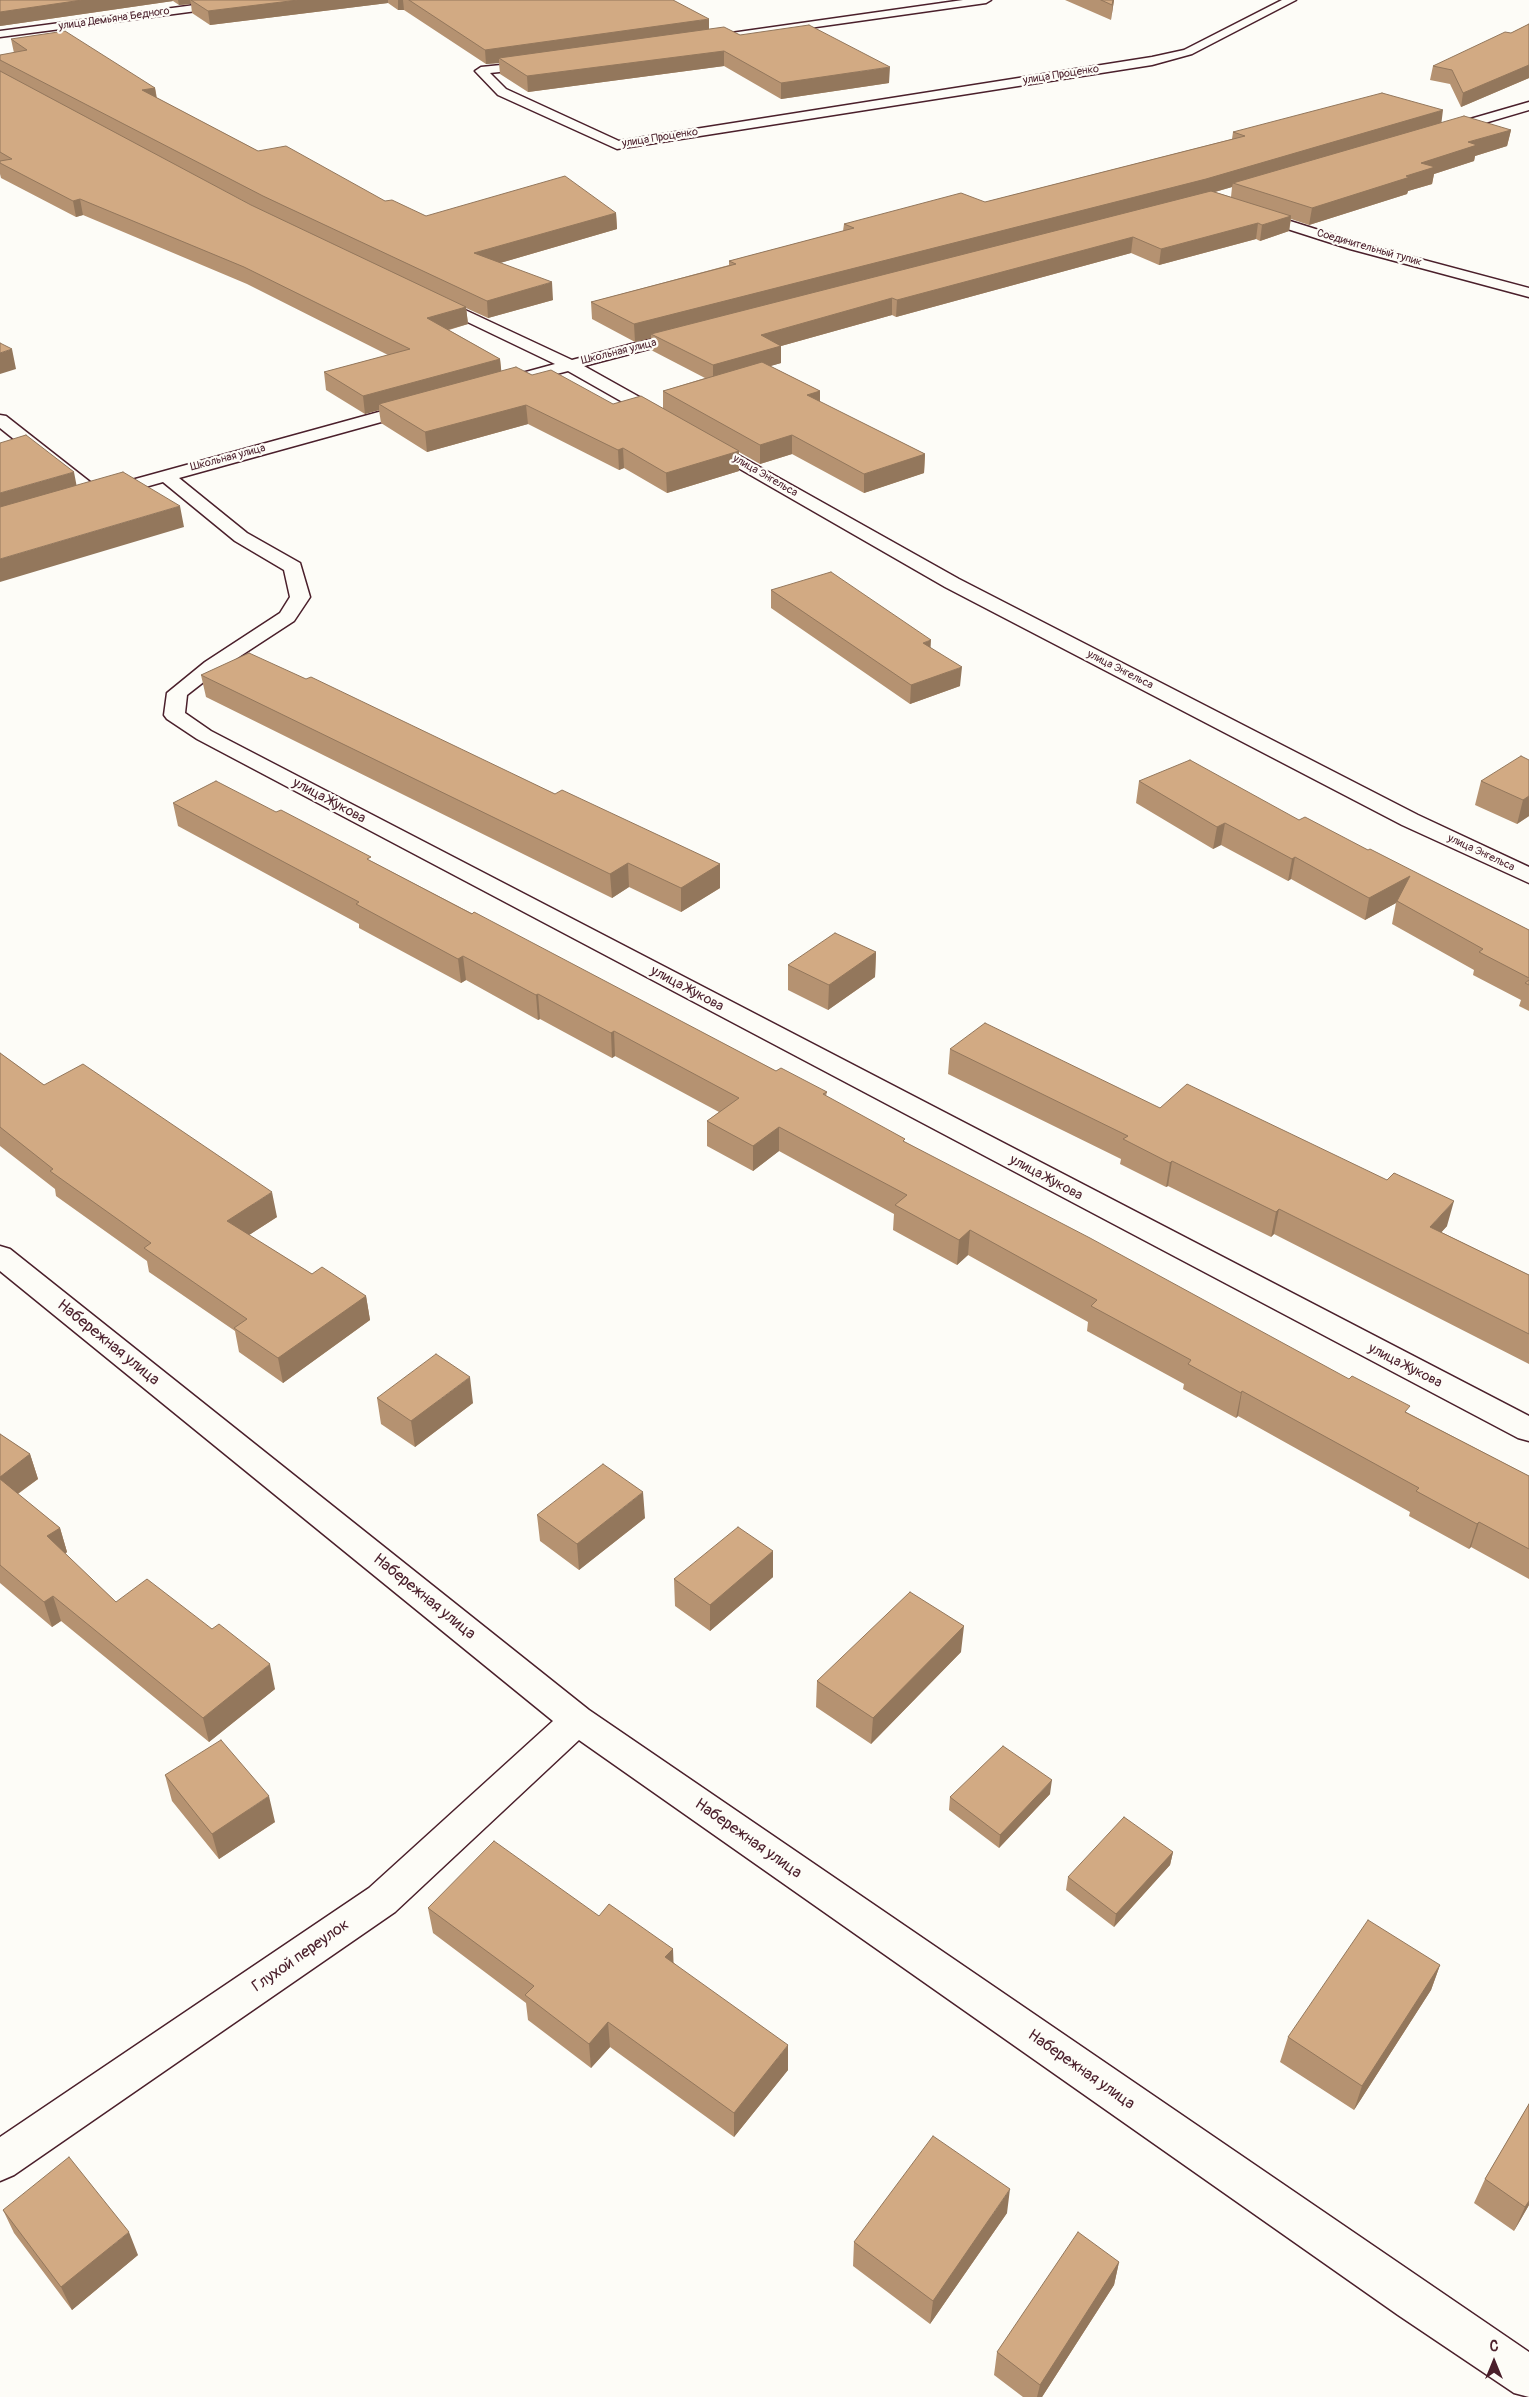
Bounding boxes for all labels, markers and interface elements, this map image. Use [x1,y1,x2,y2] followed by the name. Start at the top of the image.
[58,5,170,33] street label: улица Демьяна Бедного
[1022,62,1100,88] street label: улица Проценко
[621,125,699,151] street label: улица Проценко
[1315,227,1423,269] street label: Соединительный тупик
[580,336,658,368] street label: Школьная улица
[189,442,267,474] street label: Школьная улица
[730,452,800,500] street label: улица Энгельса
[1085,648,1155,692] street label: улица Энгельса
[290,775,368,827] street label: улица Жукова
[1445,832,1517,874] street label: улица Энгельса
[648,963,726,1015] street label: улица Жукова
[1007,1152,1085,1204] street label: улица Жукова
[53,1296,163,1390] street label: Набережная улица
[1365,1340,1445,1392] street label: улица Жукова
[369,1550,479,1644] street label: Набережная улица
[691,1795,805,1883] street label: Набережная улица
[249,1915,353,1997] street label: Глухой переулок
[1024,2026,1138,2114] street label: Набережная улица
[1469,2337,1519,2387] north arrow
[1490,2338,1498,2355] text: С

